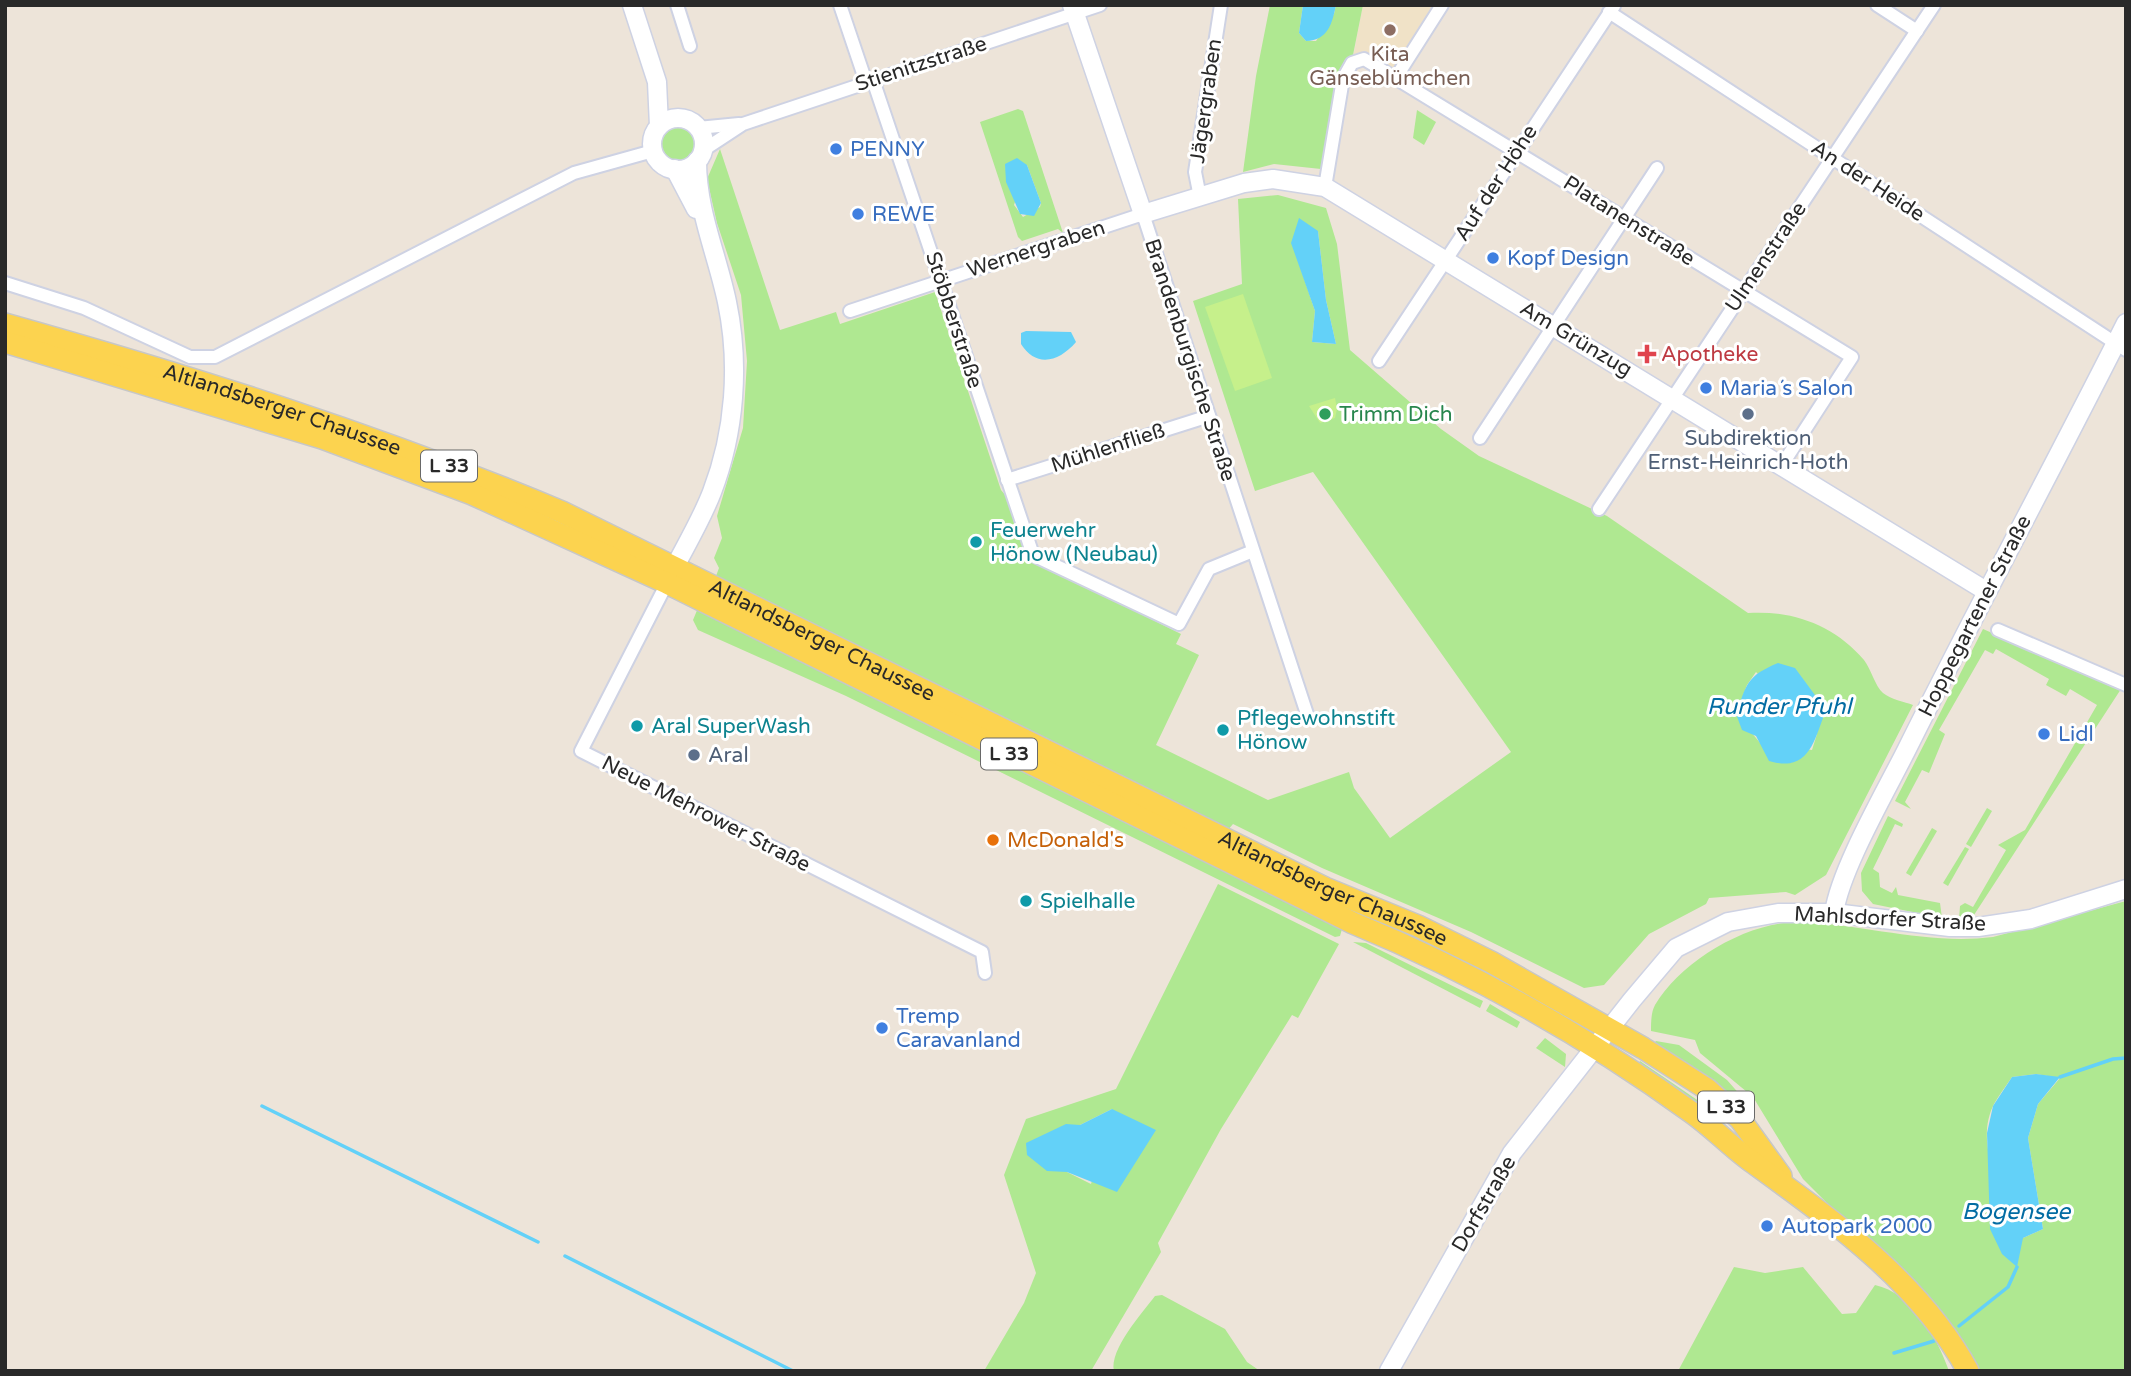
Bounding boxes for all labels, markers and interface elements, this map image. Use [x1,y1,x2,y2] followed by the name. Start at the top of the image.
[1382,22,1398,38] marker: Kita Gänseblümchen
[852,31,990,97] street label: Stienitzstraße
[1185,37,1227,165] street label: Jägergraben
[1309,42,1471,91] place label: Kita Gänseblümchen
[1449,120,1543,246] street label: Auf der Höhe
[1807,135,1930,227] street label: An der Heide
[850,137,925,162] place label: PENNY
[828,141,844,157] marker: PENNY
[1559,171,1700,272] street label: Platanenstraße
[1720,197,1812,317] street label: Ulmenstraße
[872,202,935,227] place label: REWE
[850,206,866,222] marker: REWE
[964,215,1108,283] street label: Wernergraben
[1139,236,1241,485] street label: Brandenburgische Straße
[1507,246,1629,271] place label: Kopf Design
[920,249,988,392] street label: Stöbberstraße
[1485,250,1501,266] marker: Kopf Design
[1515,296,1637,382] street label: Am Grünzug
[1661,342,1758,367] place label: Apotheke
[1639,346,1655,362] marker: Apotheke
[160,358,405,461] street label: Altlandsberger Chaussee
[1720,376,1853,401] place label: Maria´s Salon
[1698,380,1714,396] marker: Maria´s Salon
[1339,402,1453,427] place label: Trimm Dich
[1317,406,1333,422] marker: Trimm Dich
[1740,406,1756,422] marker: Subdirektion Ernst-Heinrich-Hoth
[1048,418,1168,478] street label: Mühlenfließ
[1647,426,1849,475] place label: Subdirektion Ernst-Heinrich-Hoth
[421,450,477,481] road number: L 33
[1913,511,2037,721] street label: Hoppegartener Straße
[990,518,1158,567] place label: Feuerwehr Hönow (Neubau)
[968,534,984,550] marker: Feuerwehr Hönow (Neubau)
[705,574,939,706] street label: Altlandsberger Chaussee
[1707,693,1854,721] water label: Runder Pfuhl
[1237,706,1395,755] place label: Pflegewohnstift Hönow
[651,714,811,739] place label: Aral SuperWash
[629,718,645,734] marker: Aral SuperWash
[1215,722,1231,738] marker: Pflegewohnstift Hönow
[2058,722,2094,747] place label: Lidl
[2036,726,2052,742] marker: Lidl
[981,738,1037,769] road number: L 33
[708,743,749,768] place label: Aral
[686,747,702,763] marker: Aral
[598,751,814,878] street label: Neue Mehrower Straße
[1214,825,1452,951] street label: Altlandsberger Chaussee
[1007,828,1124,853] place label: McDonald's
[985,832,1001,848] marker: McDonald's
[1040,889,1135,914] place label: Spielhalle
[1018,893,1034,909] marker: Spielhalle
[1793,901,1987,937] street label: Mahlsdorfer Straße
[896,1004,1021,1053] place label: Tremp Caravanland
[874,1020,890,1036] marker: Tremp Caravanland
[1698,1092,1754,1122] road number: L 33
[1446,1151,1522,1256] street label: Dorfstraße
[1962,1198,2072,1226] water label: Bogensee
[1781,1214,1933,1239] place label: Autopark 2000
[1759,1218,1775,1234] marker: Autopark 2000

